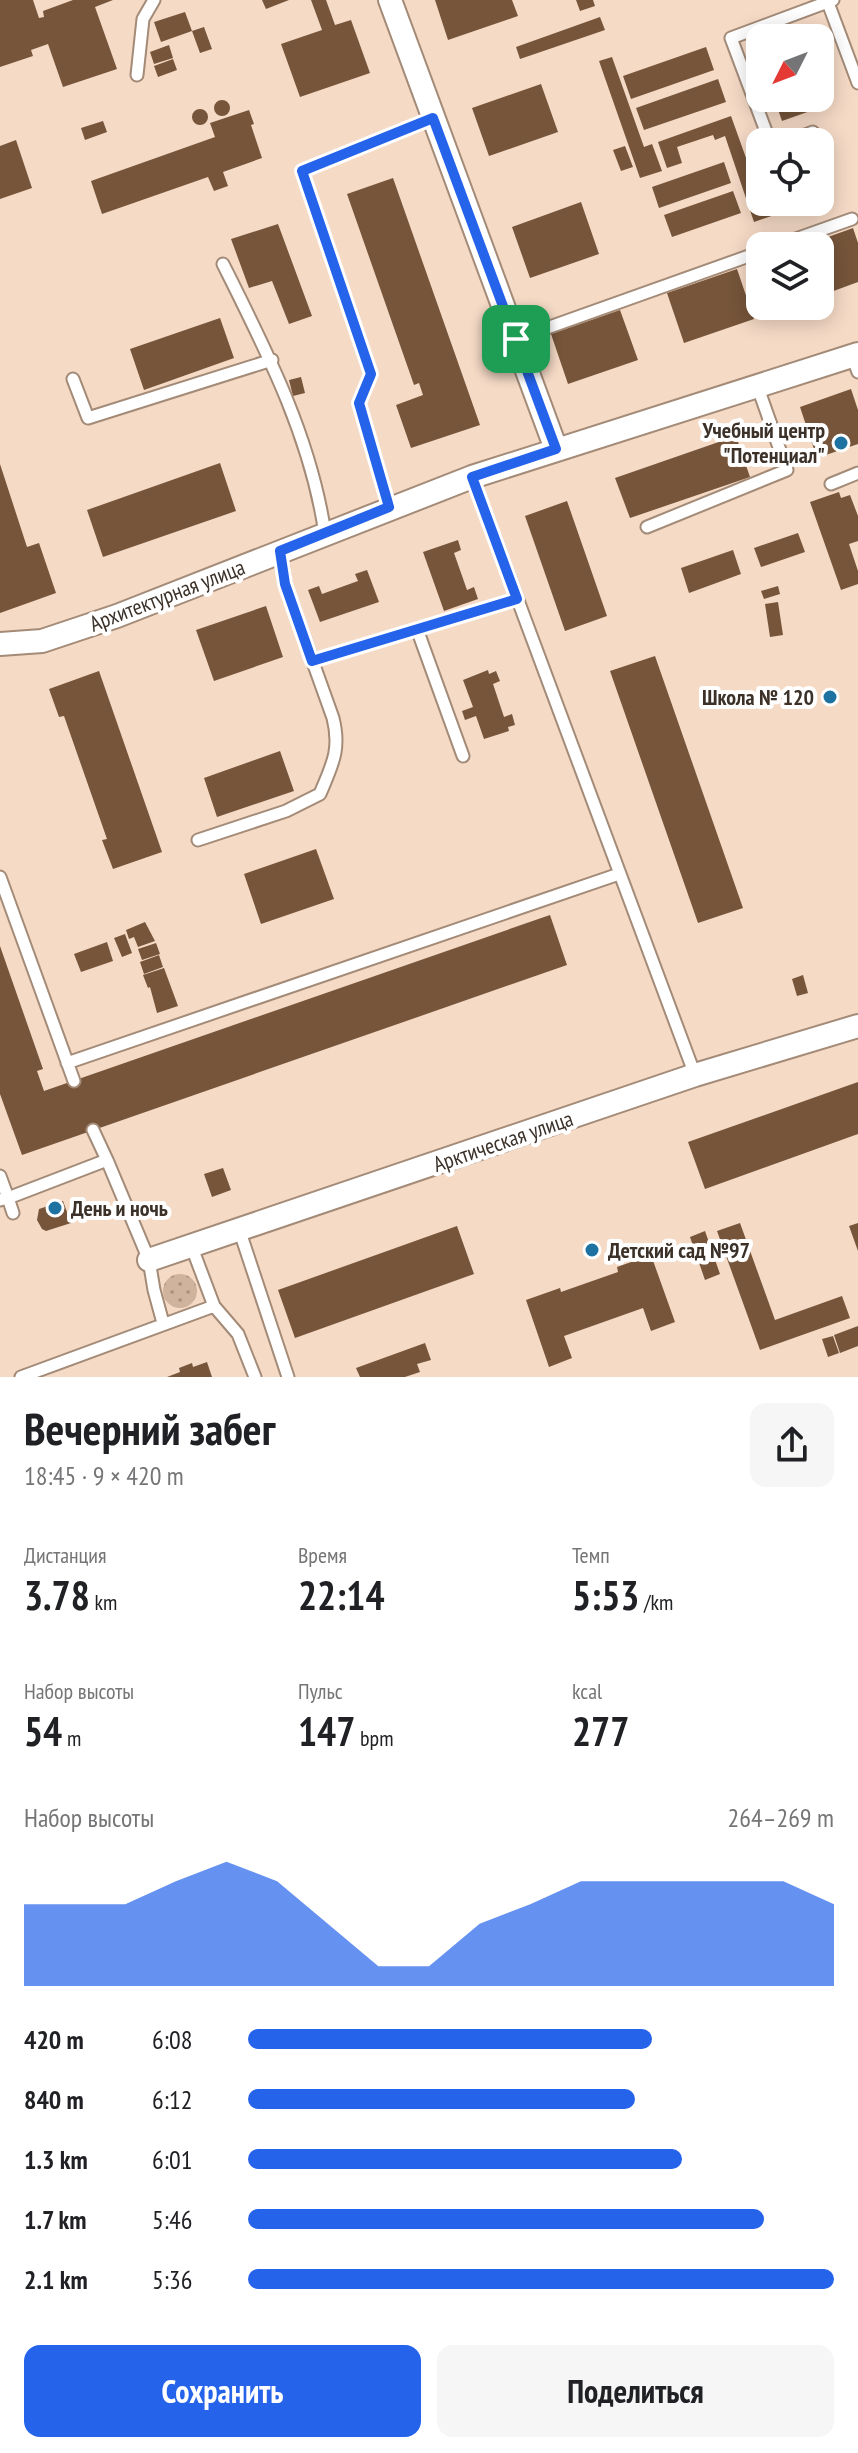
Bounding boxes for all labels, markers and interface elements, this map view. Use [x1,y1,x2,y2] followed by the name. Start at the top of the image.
[746,24,834,112] north arrow
[746,24,834,320] map controls
[746,128,834,216] button: locate
[746,232,834,320] button: layers
[482,305,550,373] pin
[494,317,538,361] icon: arrive
[701,416,825,469] place label: Учебный центр "Потенциал"
[832,434,850,452] marker: Учебный центр "Потенциал"
[85,553,249,637] street label: Архитектурная улица
[702,683,814,711] place label: Школа № 120
[821,688,839,706] marker: Школа № 120
[429,1104,577,1178] street label: Арктическая улица
[71,1194,168,1222] place label: День и ночь
[46,1199,64,1217] marker: День и ночь
[608,1236,750,1264] place label: Детский сад №97
[583,1241,601,1259] marker: Детский сад №97
[24,1400,275,1457] text: Вечерний забег
[750,1403,834,1487] button: share
[24,1459,184,1492] text: 18:45 · 9 × 420 m
[24,1541,106,1569] text: Дистанция
[298,1541,347,1569] text: Время
[572,1541,610,1569] text: Темп
[24,1569,90,1621] text: 3.78
[298,1569,385,1621] text: 22:14
[572,1569,639,1621] text: 5:53
[90,1588,117,1616] text: km
[639,1588,673,1616] text: /km
[24,1677,134,1705] text: Набор высоты
[298,1677,342,1705] text: Пульс
[572,1677,602,1705] text: kcal
[24,1705,62,1757] text: 54
[298,1705,355,1757] text: 147
[572,1705,629,1757] text: 277
[62,1724,81,1752] text: m
[355,1724,393,1752] text: bpm
[24,1801,154,1834] text: Набор высоты
[728,1801,834,1834] text: 264–269 m
[24,2023,84,2056] text: 420 m
[152,2023,192,2056] text: 6:08
[24,2083,84,2116] text: 840 m
[152,2083,192,2116] text: 6:12
[24,2143,88,2176] text: 1.3 km
[152,2143,192,2176] text: 6:01
[24,2203,87,2236] text: 1.7 km
[152,2203,192,2236] text: 5:46
[24,2263,88,2296] text: 2.1 km
[152,2263,192,2296] text: 5:36
[24,2345,421,2437] button: Сохранить
[437,2345,834,2437] button: Поделиться

